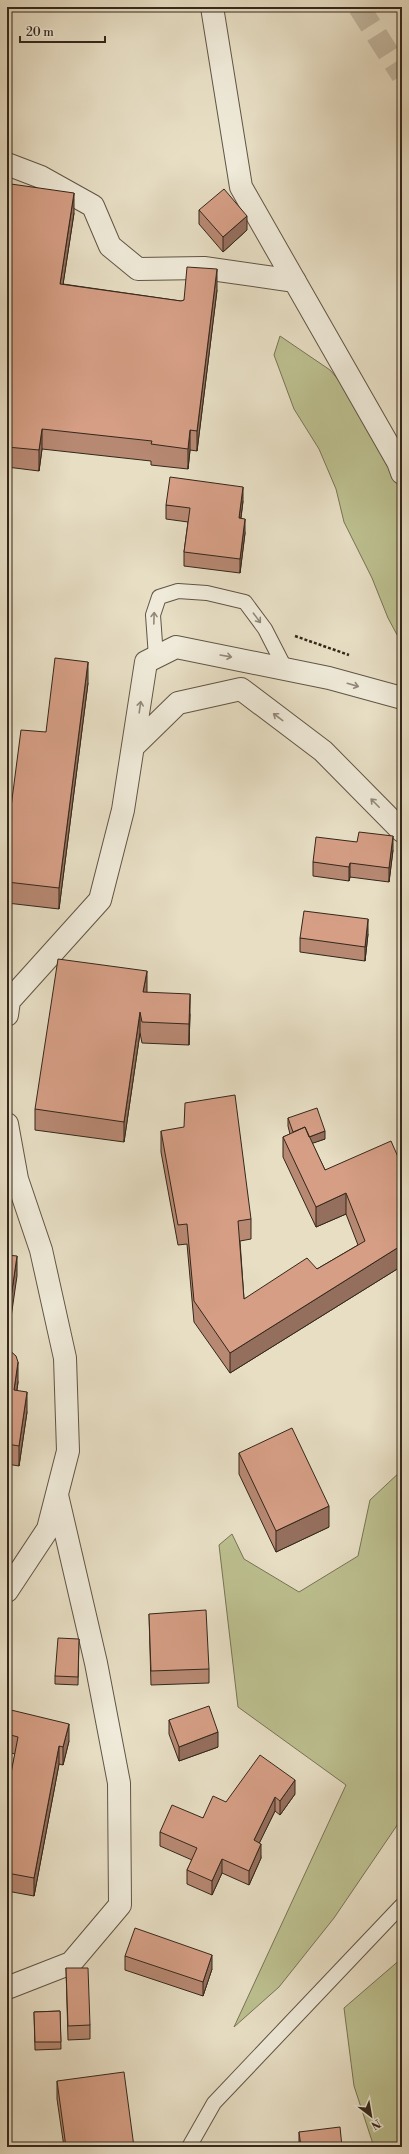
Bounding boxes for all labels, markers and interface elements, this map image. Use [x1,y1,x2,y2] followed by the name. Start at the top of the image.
[20,18,105,44] scale bar
[26,25,54,40] text: 20 m
[150,612,158,625] one-way arrow
[253,613,261,624] one-way arrow
[220,653,233,661] one-way arrow
[347,682,360,689] one-way arrow
[136,701,144,714] one-way arrow
[273,713,284,721] one-way arrow
[370,798,380,808] one-way arrow
[351,2096,391,2136] north arrow
[368,2115,383,2132] text: N

